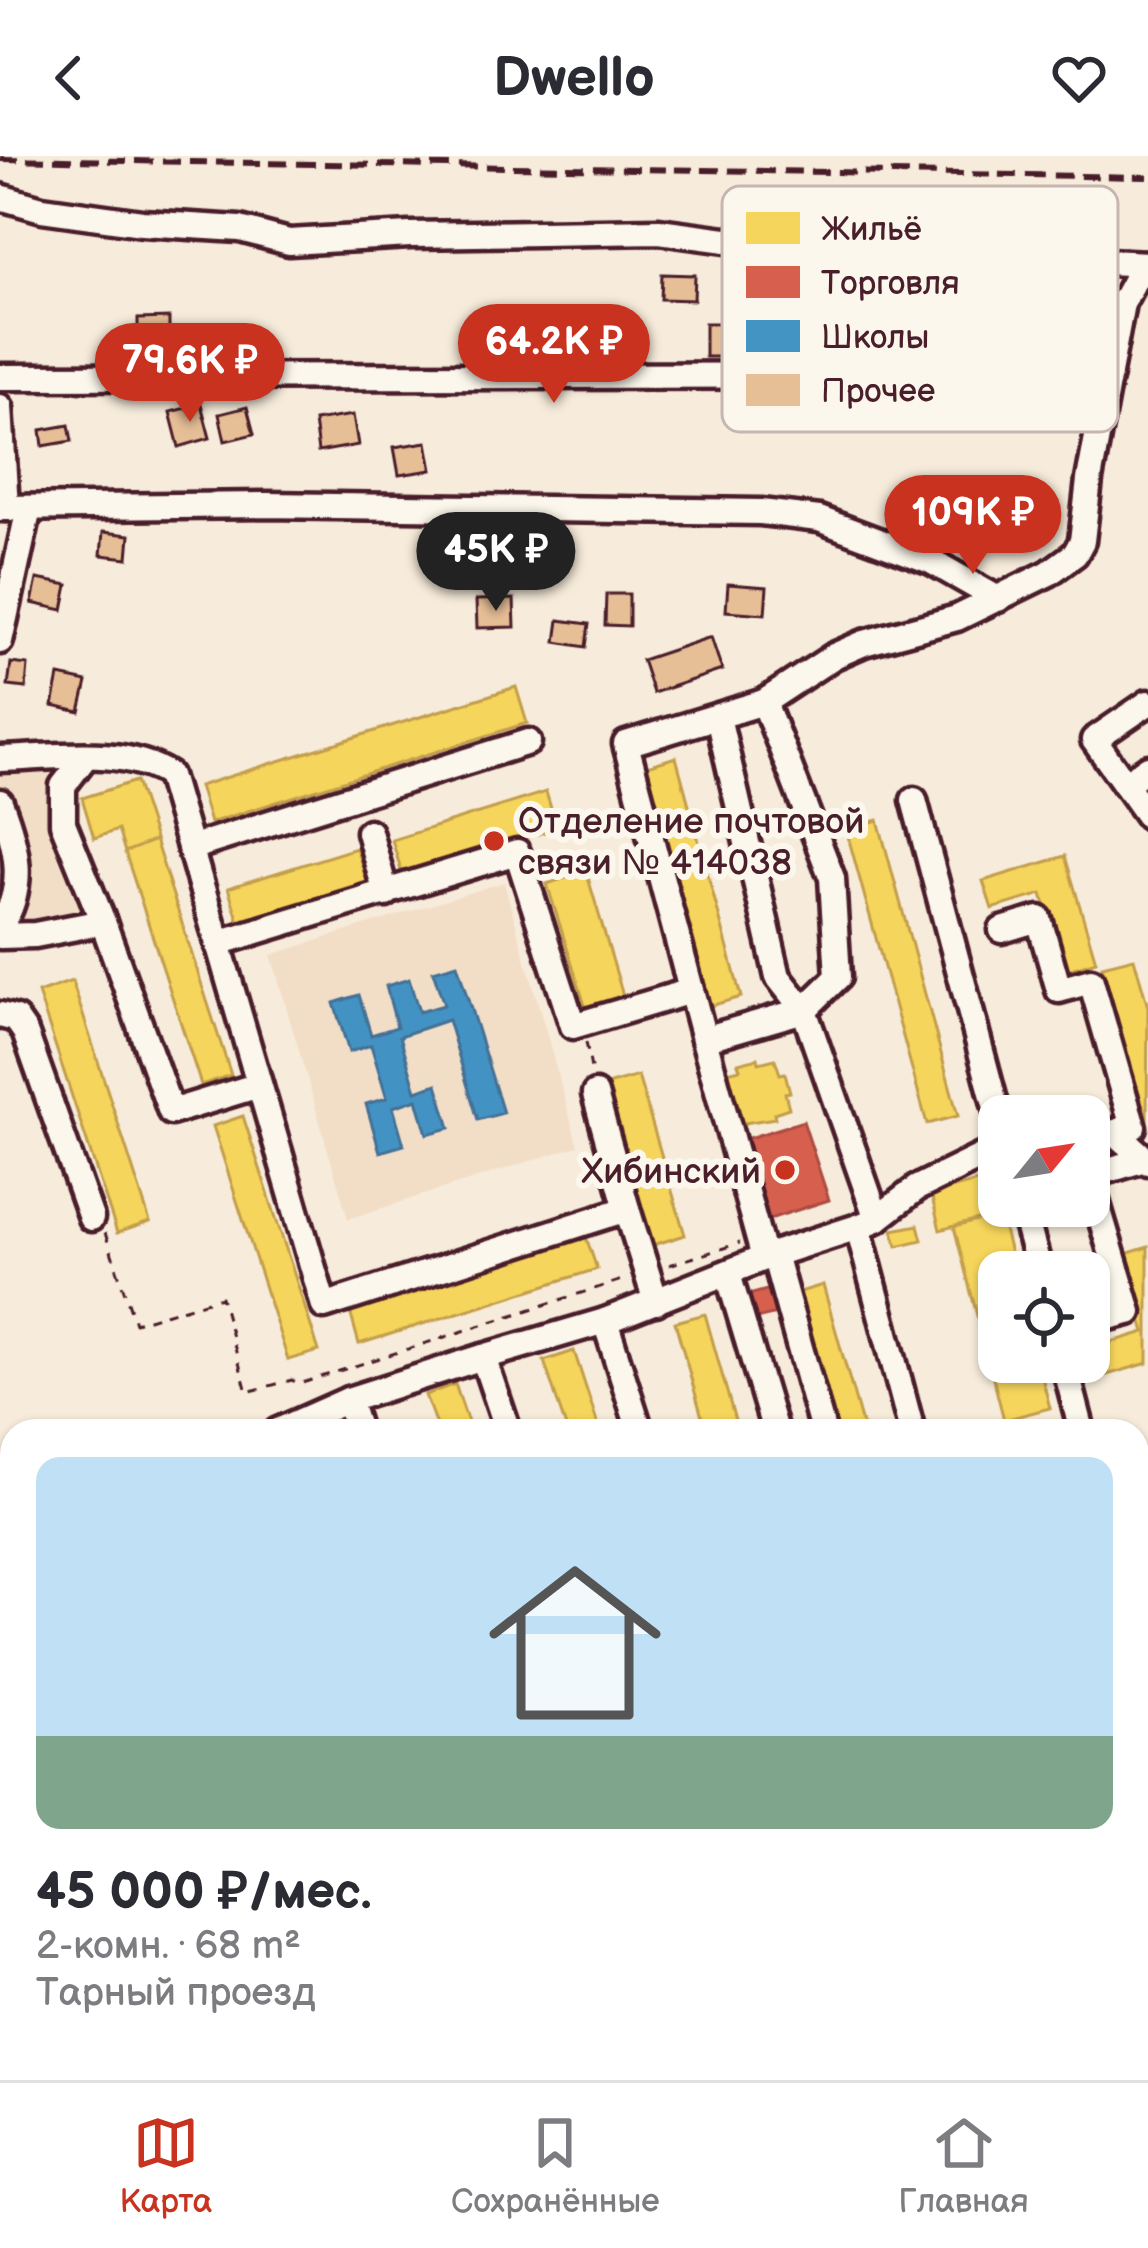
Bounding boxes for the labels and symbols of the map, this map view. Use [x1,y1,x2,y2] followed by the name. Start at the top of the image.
[722,186,1118,432] legend
[821,210,922,250] text: Жильё
[821,264,960,304] text: Торговля
[443,304,665,406] pin: 64.2K ₽
[821,318,929,358] text: Школы
[79,323,301,425] pin: 79.6K ₽
[821,372,935,412] text: Прочее
[875,475,1071,577] pin: 109K ₽
[412,512,580,614] pin: 45K ₽
[518,801,865,885] place label: Отделение почтовой связи № 414038
[481,828,507,854] marker: Отделение почтовой связи № 414038
[978,1095,1110,1227] north arrow
[581,1151,761,1194] place label: Хибинский
[772,1157,798,1183] marker: Хибинский

